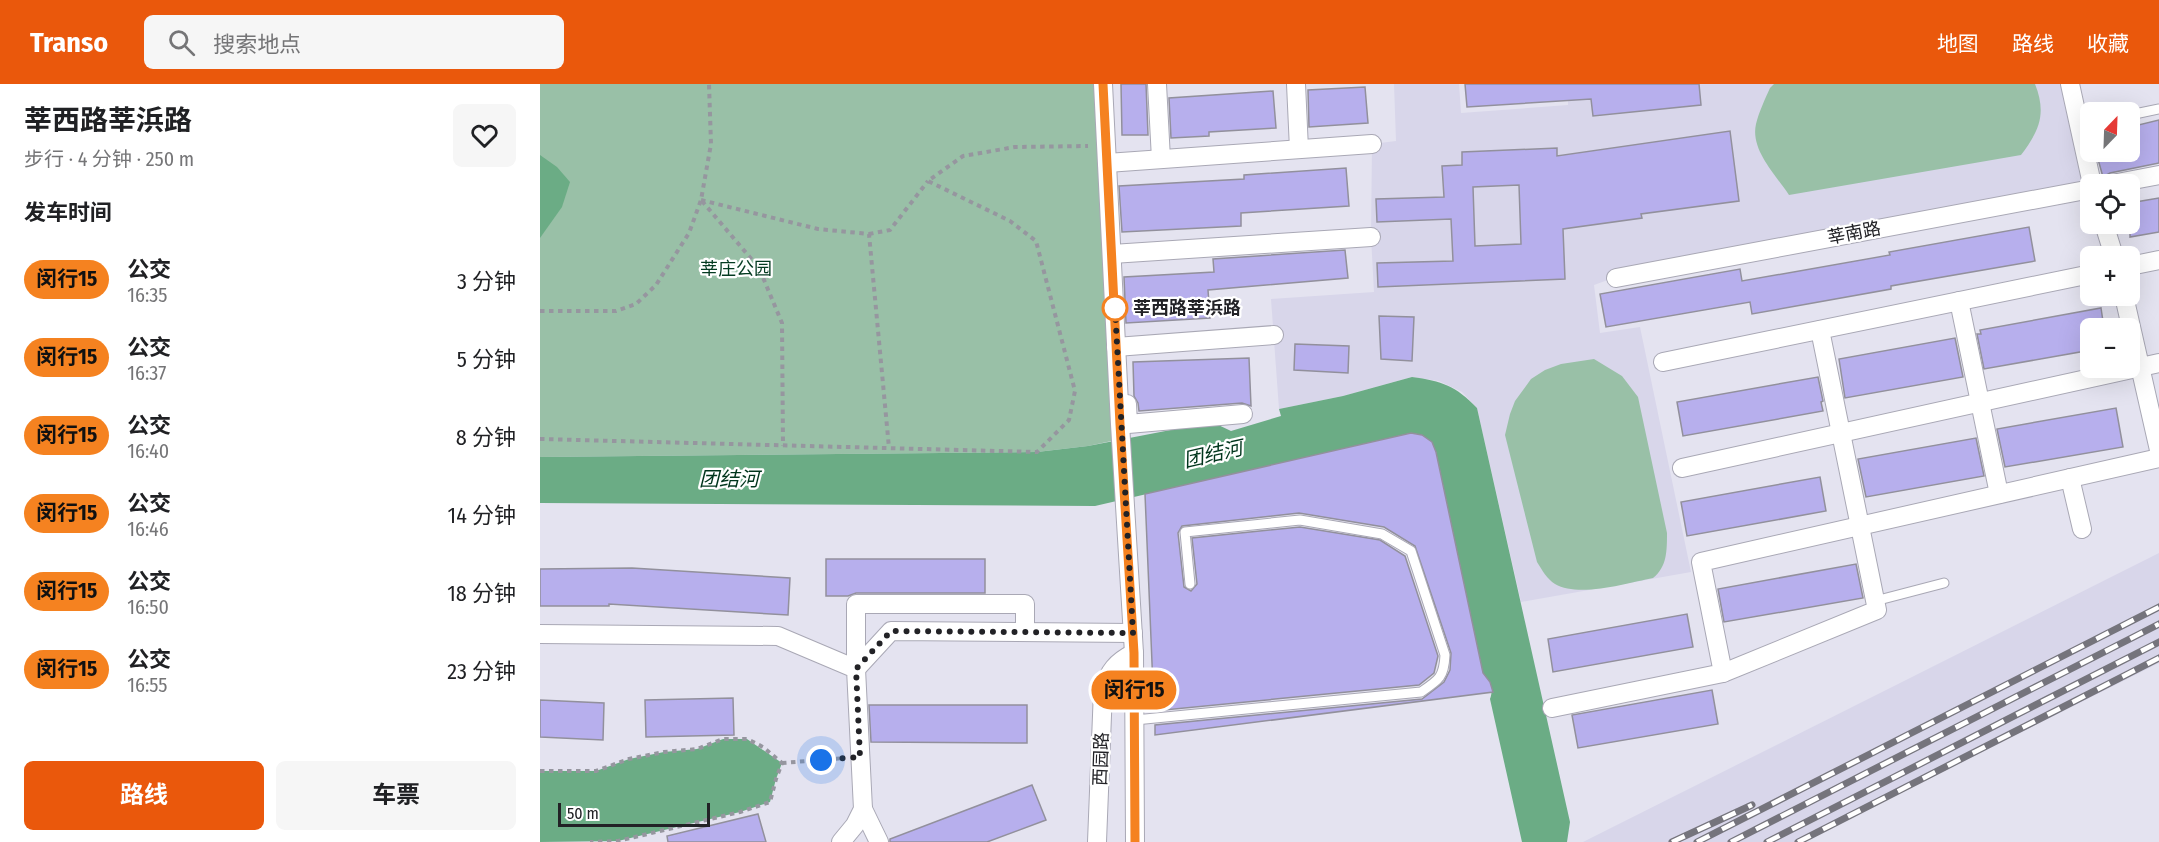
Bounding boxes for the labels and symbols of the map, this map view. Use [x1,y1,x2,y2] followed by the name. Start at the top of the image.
[2080,102,2140,162] north arrow
[1825,217,1883,249] street label: 莘南路
[700,258,772,280] park label: 莘庄公园
[1102,295,1128,321] marker: 莘西路莘浜路
[1133,297,1241,319] place label: 莘西路莘浜路
[1181,435,1249,472] water label: 团结河
[699,467,763,491] water label: 团结河
[1092,670,1176,710] line badge: 闵行15
[1089,732,1113,786] street label: 西园路
[806,745,836,775] your location
[558,800,710,828] scale bar

